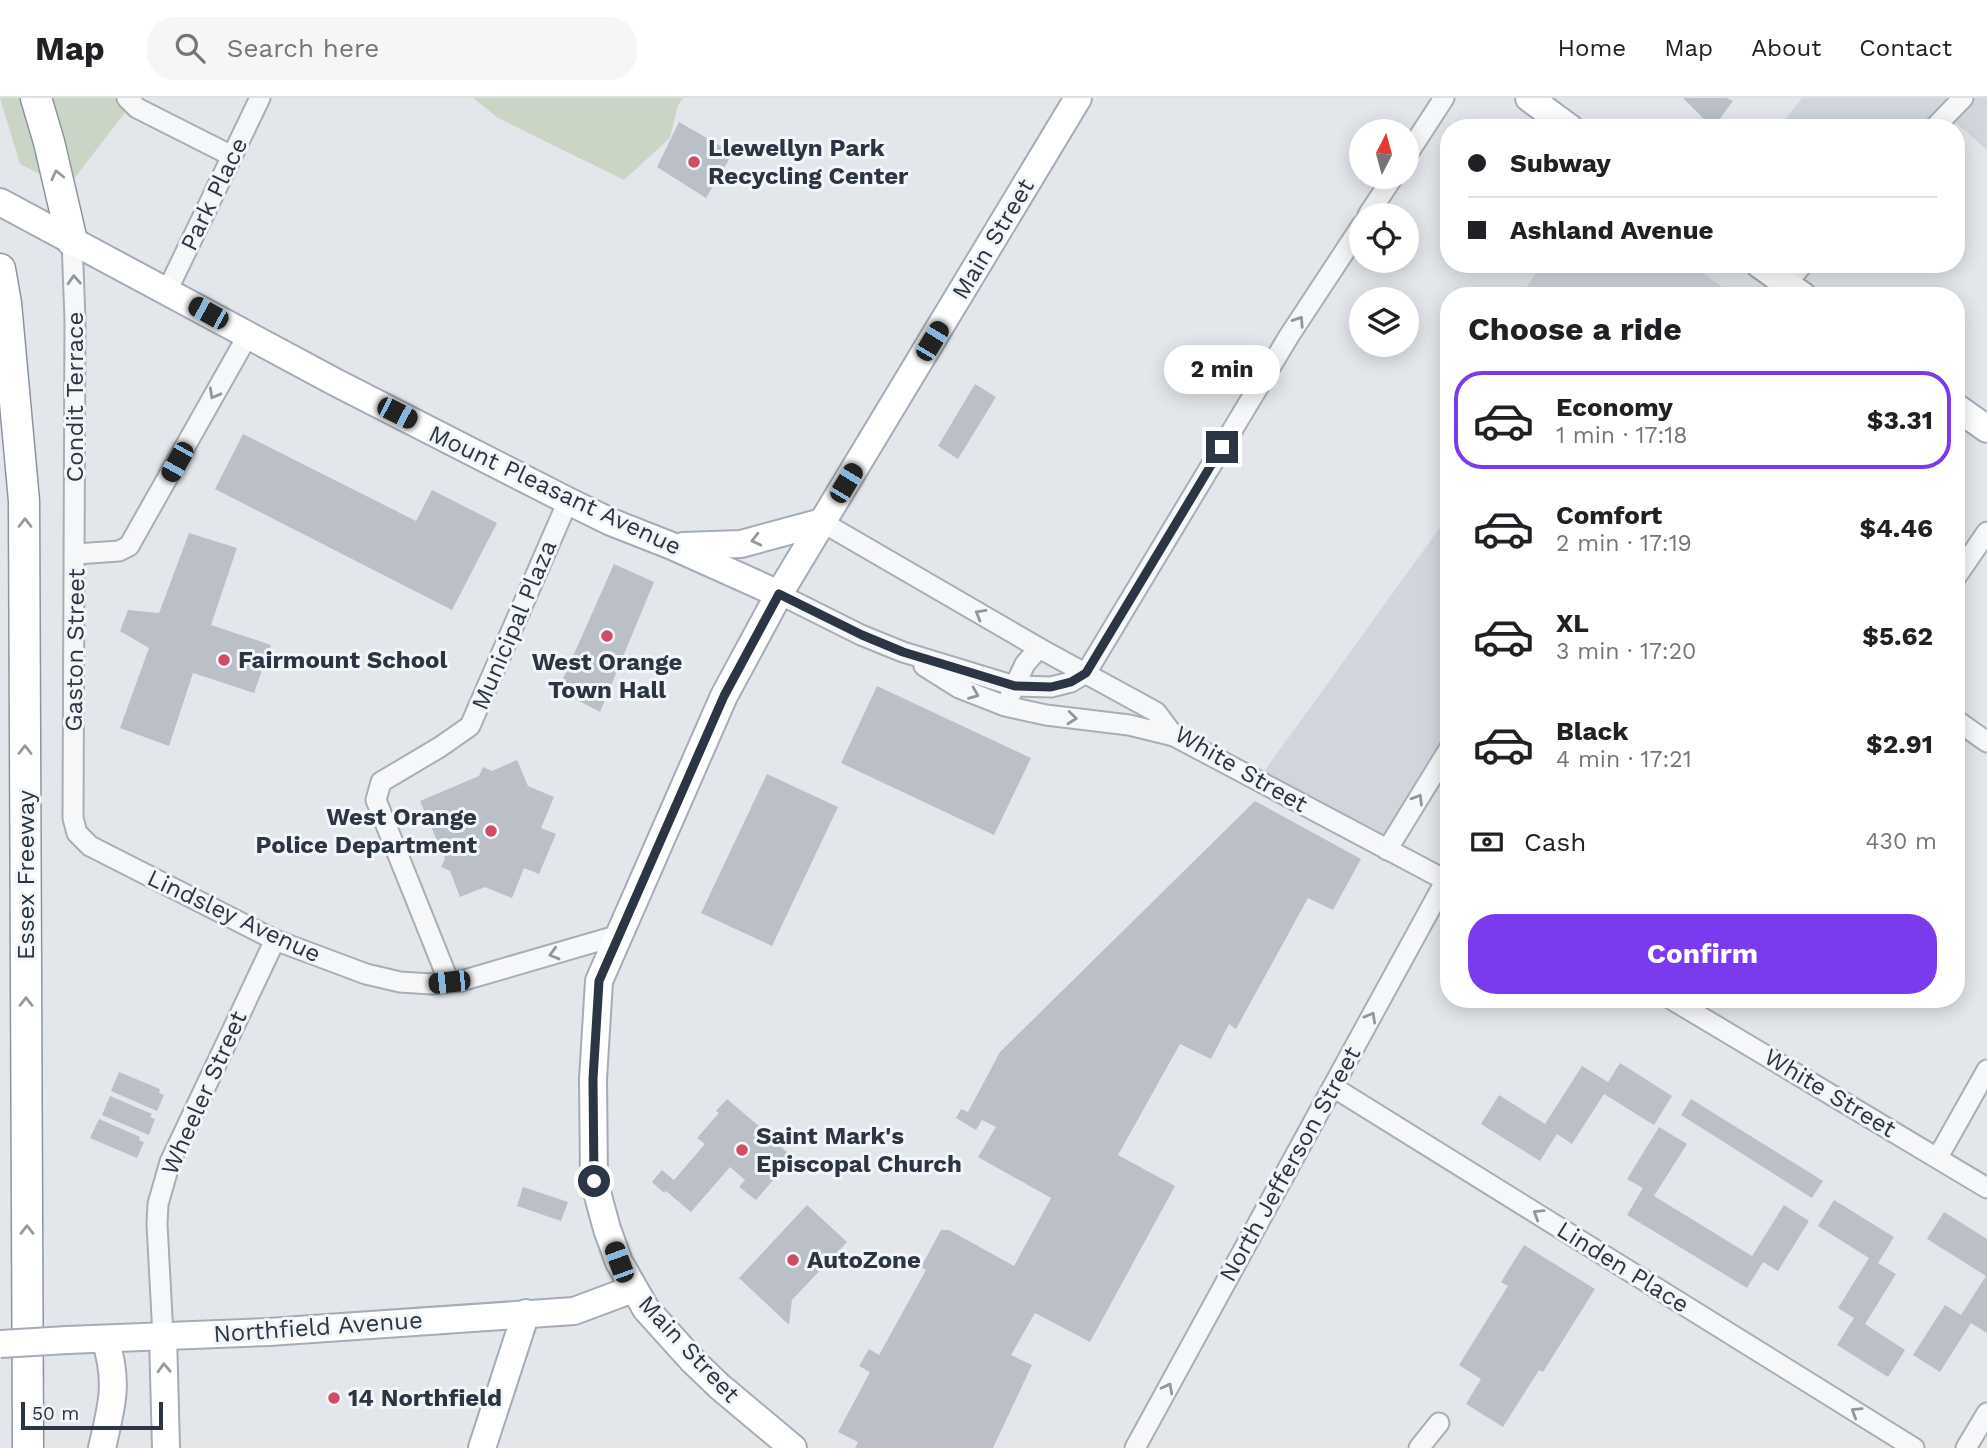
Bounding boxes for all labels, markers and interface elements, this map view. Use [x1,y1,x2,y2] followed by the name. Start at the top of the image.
[147,17,637,80] search box
[35,29,105,68] text: Map
[171,29,209,67] icon: search
[227,33,379,63] text: Search here
[1558,34,1626,62] text: Home
[1664,34,1713,62] text: Map
[1751,34,1821,62] text: About
[1859,34,1952,62] text: Contact
[1349,119,1419,189] north arrow
[1349,119,1419,357] map controls
[175,133,253,255] street label: Park Place
[708,134,909,190] place label: Llewellyn Park Recycling Center
[1510,148,1611,178] text: Subway
[686,154,702,170] marker: Llewellyn Park Recycling Center
[50,169,65,181] one-way arrow
[946,174,1040,304] street label: Main Street
[1349,203,1419,273] button: locate
[1510,215,1714,245] text: Ashland Avenue
[66,275,81,286] one-way arrow
[1349,287,1419,357] button: layers
[185,294,232,332] car
[1468,310,1682,348] text: Choose a ride
[61,312,89,482] street label: Condit Terrace
[1291,316,1303,329] one-way arrow
[913,318,952,364] car
[1164,345,1280,394] callout: 2 min
[1191,356,1253,383] text: 2 min
[209,387,223,399] one-way arrow
[1472,389,1535,452] icon: car
[1556,392,1673,422] text: Economy
[374,394,421,432] car
[1867,405,1933,435] text: $3.31
[424,419,686,561] street label: Mount Pleasant Avenue
[1556,422,1687,449] text: 1 min · 17:18
[1206,431,1238,463] route end
[158,439,197,485] car
[827,460,866,506] car
[1472,497,1535,560] icon: car
[1556,500,1662,530] text: Comfort
[1859,513,1933,543] text: $4.46
[17,517,32,528] one-way arrow
[1556,530,1692,557] text: 2 min · 17:19
[750,532,762,547] one-way arrow
[466,536,562,714] street label: Municipal Plaza
[60,568,90,732] street label: Gaston Street
[1472,605,1535,668] icon: car
[1556,608,1589,638] text: XL
[975,609,987,622] one-way arrow
[1862,621,1933,651] text: $5.62
[599,628,615,644] marker: West Orange Town Hall
[1556,638,1696,665] text: 3 min · 17:20
[238,646,447,674] place label: Fairmount School
[532,648,682,704] place label: West Orange Town Hall
[216,652,232,668] marker: Fairmount School
[966,686,979,700] one-way arrow
[1067,710,1078,725] one-way arrow
[1472,713,1535,776] icon: car
[1556,716,1628,746] text: Black
[1170,720,1312,818] street label: White Street
[1866,729,1933,759] text: $2.91
[17,745,33,755] one-way arrow
[1556,746,1692,773] text: 4 min · 17:21
[12,789,40,960] street label: Essex Freeway
[1410,794,1423,807] one-way arrow
[256,803,478,859] place label: West Orange Police Department
[483,823,499,839] marker: West Orange Police Department
[1468,823,1506,861] icon: cash
[1524,827,1586,857] text: Cash
[1865,828,1937,855] text: 430 m
[143,864,325,968] street label: Lindsley Avenue
[1468,914,1937,994] button: Confirm
[548,945,560,960] one-way arrow
[428,969,471,995] car
[18,997,34,1007] one-way arrow
[155,1007,253,1179] street label: Wheeler Street
[1363,1012,1376,1024] one-way arrow
[1214,1042,1366,1286] street label: North Jefferson Street
[1759,1043,1901,1143] street label: White Street
[756,1122,962,1178] place label: Saint Mark's Episcopal Church
[734,1142,750,1158] marker: Saint Mark's Episcopal Church
[578,1165,610,1197] route start
[1532,1210,1545,1223] one-way arrow
[1552,1215,1694,1319] street label: Linden Place
[19,1224,35,1235] one-way arrow
[602,1239,637,1285] car
[807,1246,921,1274] place label: AutoZone
[785,1252,801,1268] marker: AutoZone
[633,1290,745,1408] street label: Main Street
[212,1306,424,1348] street label: Northfield Avenue
[157,1362,172,1373] one-way arrow
[1160,1383,1173,1396] one-way arrow
[348,1384,502,1412] place label: 14 Northfield
[326,1390,342,1406] marker: 14 Northfield
[21,1399,163,1431] scale bar
[32,1402,79,1425] text: 50 m
[1851,1407,1864,1420] one-way arrow

